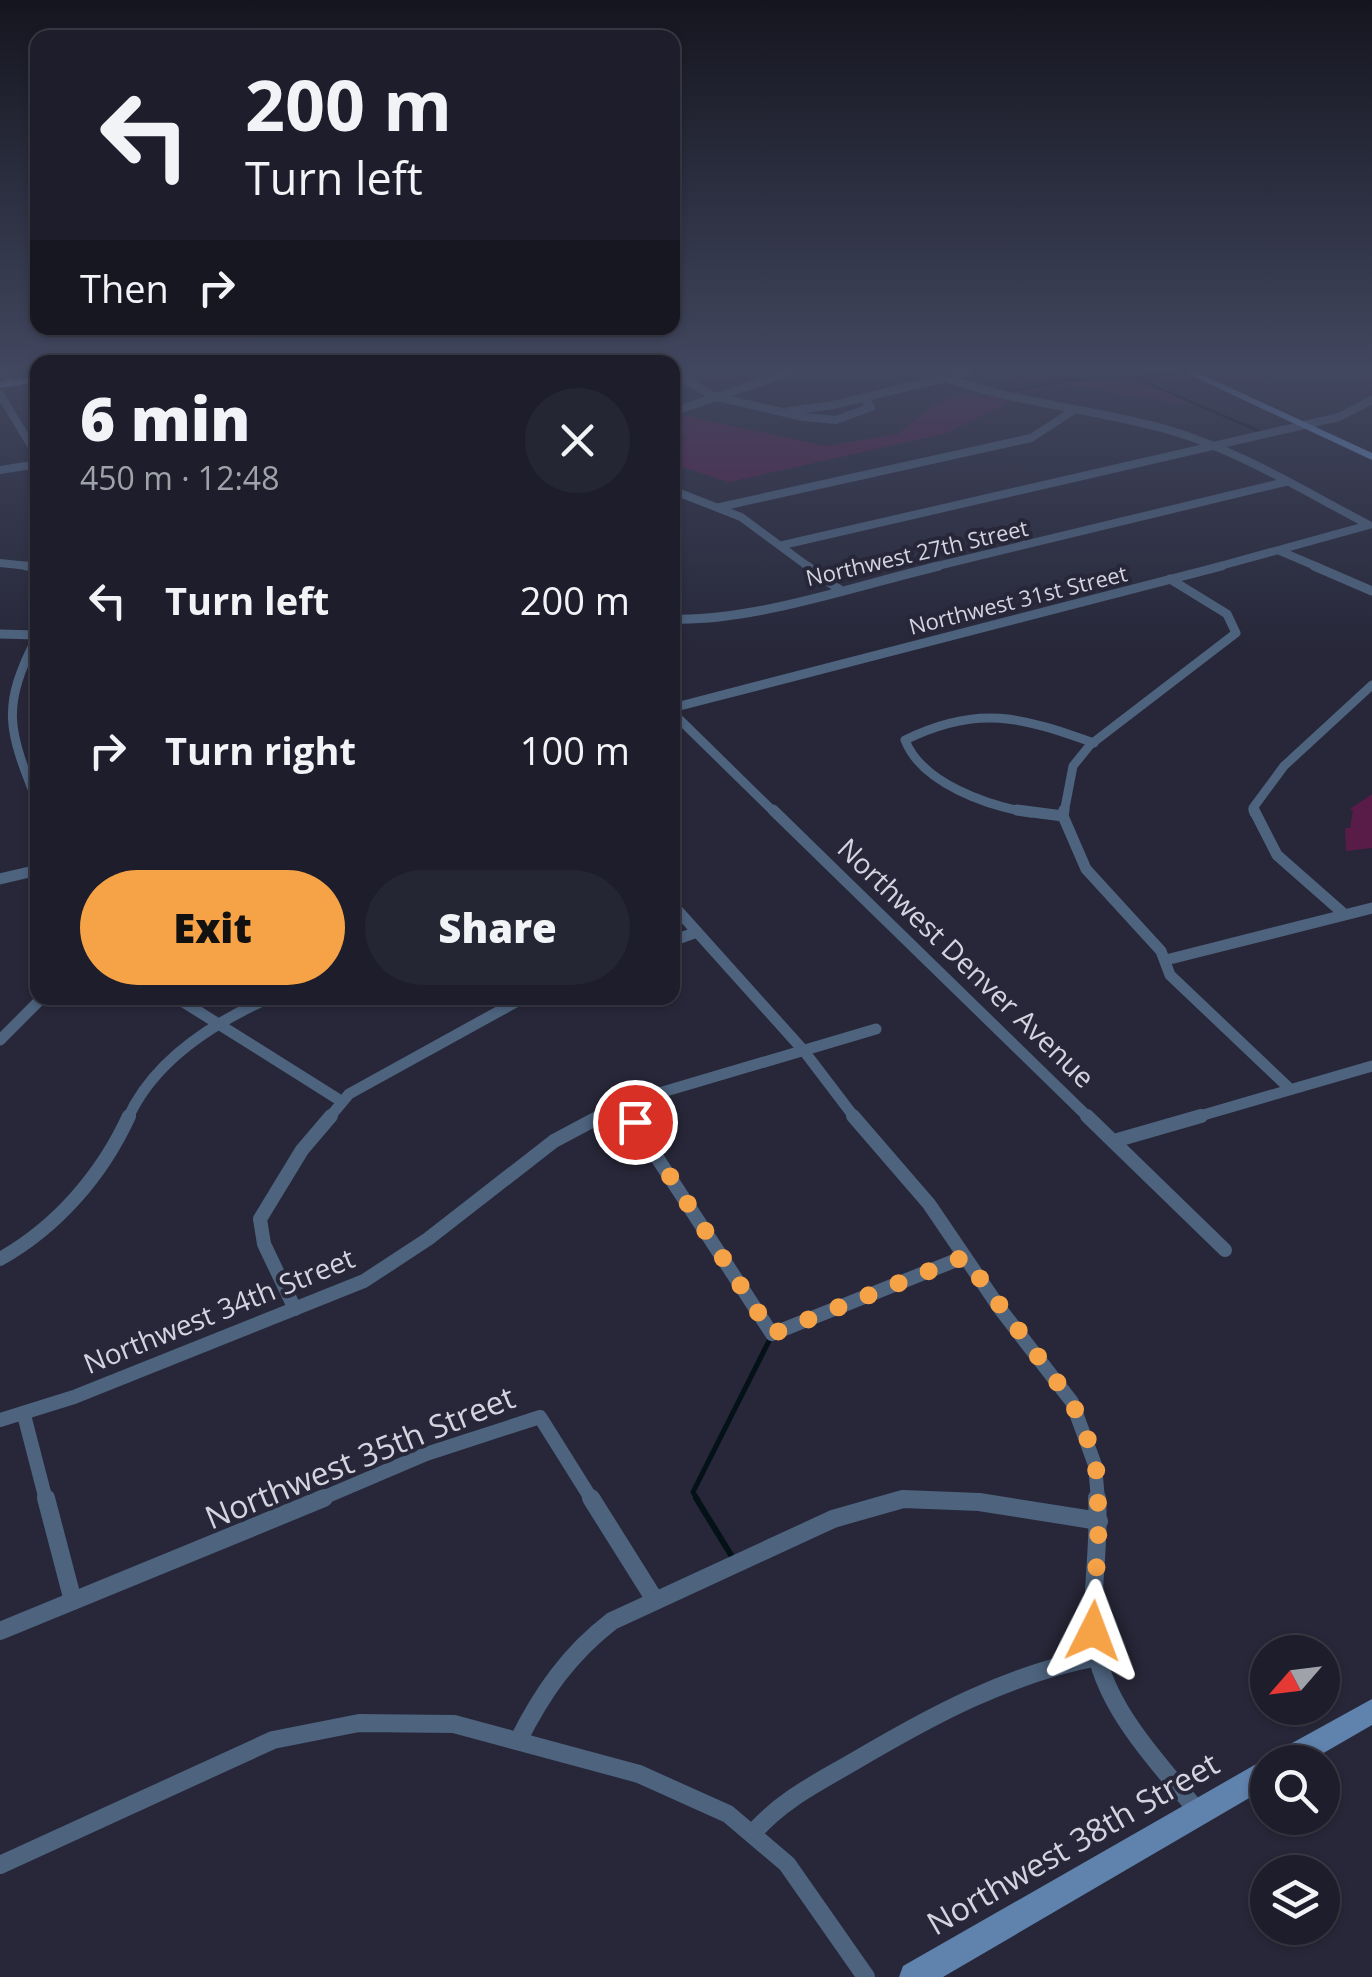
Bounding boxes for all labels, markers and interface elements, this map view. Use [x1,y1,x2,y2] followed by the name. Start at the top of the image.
[245,56,452,152] text: 200 m
[80,70,210,200] icon: left
[245,147,423,208] text: Turn left
[189,260,244,315] icon: right
[80,262,169,314] text: Then
[80,377,250,459] text: 6 min
[525,388,630,493] button: close
[80,456,279,499] text: 450 m · 12:48
[803,512,1031,592] street label: Northwest 27th Street
[905,557,1130,641] street label: Northwest 31st Street
[80,573,135,628] icon: left
[165,574,329,626] text: Turn left
[520,574,630,626] text: 200 m
[80,723,135,778] icon: right
[165,724,356,776] text: Turn right
[520,724,630,776] text: 100 m
[830,829,1103,1095] street label: Northwest Denver Avenue
[80,870,345,985] button: Exit
[365,870,630,985] button: Share
[593,1080,678,1165] pin
[608,1095,663,1150] icon: arrive
[77,1238,360,1382] street label: Northwest 34th Street
[198,1375,521,1538] street label: Northwest 35th Street
[1041,1579,1145,1683] position arrow
[1250,1635,1340,1725] north arrow
[1250,1635,1340,1945] map controls
[918,1741,1226,1944] street label: Northwest 38th Street
[1250,1745,1340,1835] button: search
[1250,1855,1340,1945] button: layers

